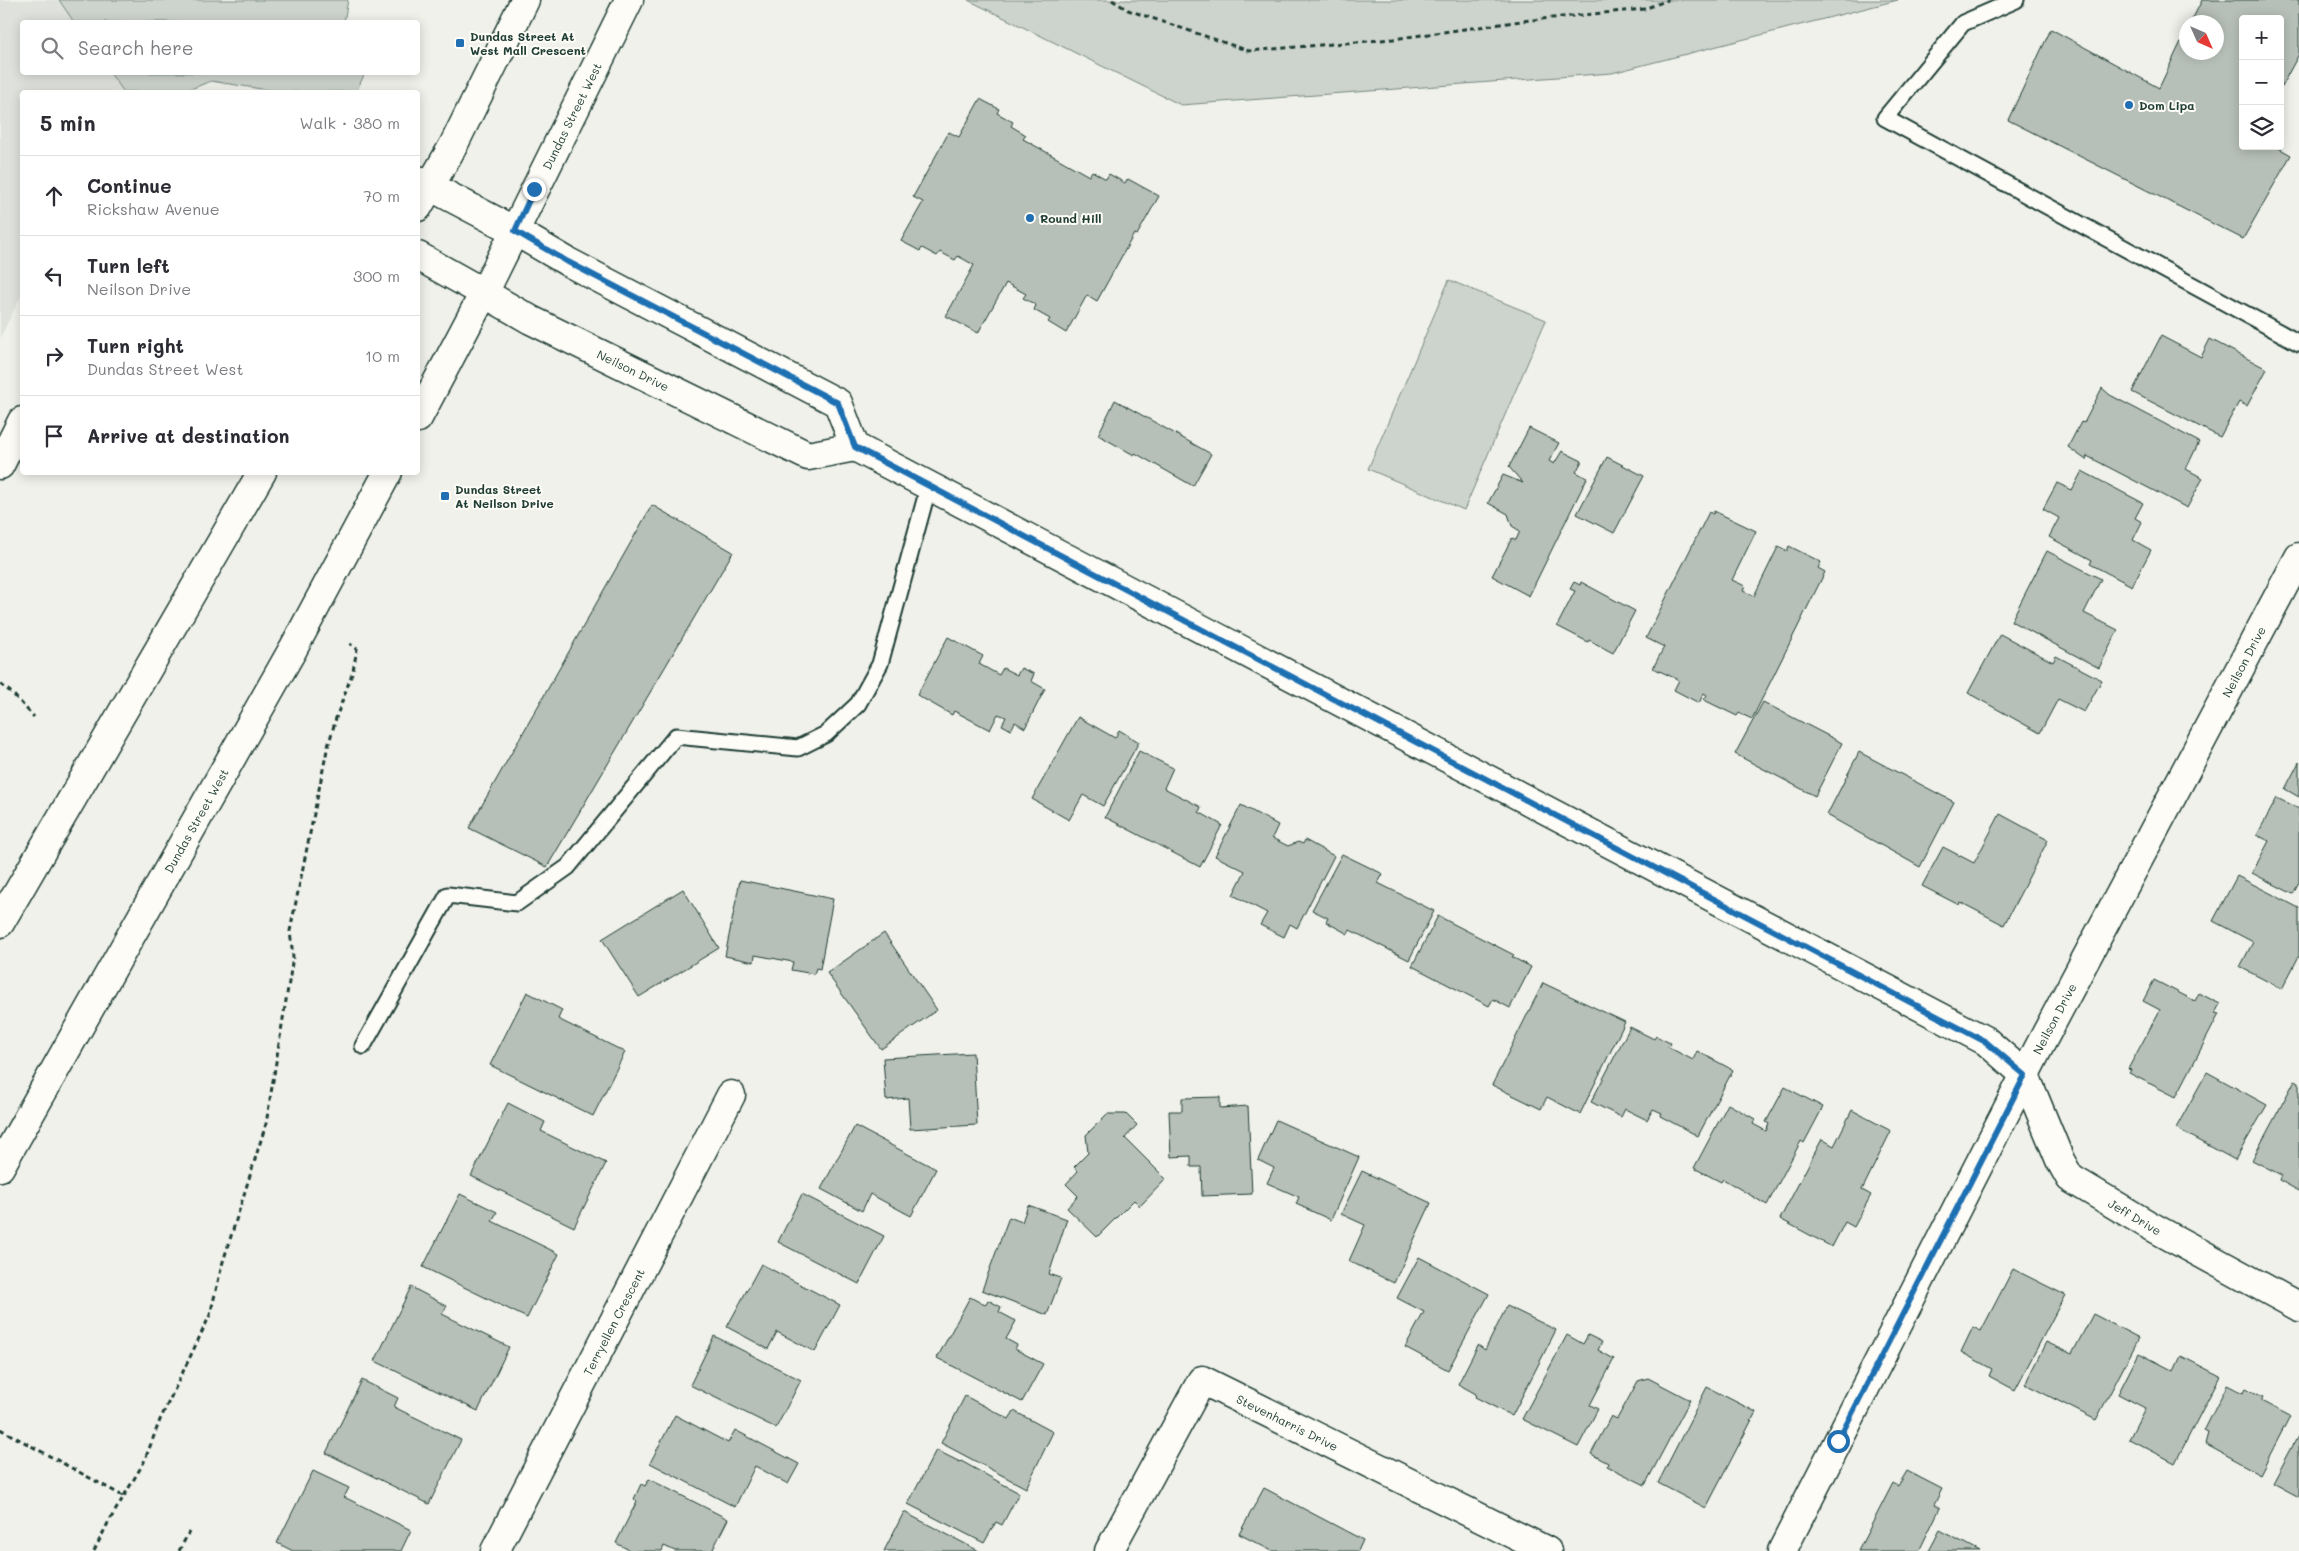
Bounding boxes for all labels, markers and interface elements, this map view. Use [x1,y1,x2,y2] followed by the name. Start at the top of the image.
[2179,15,2224,60] north arrow
[2239,15,2284,150] map controls
[2239,15,2284,60] button: +
[20,20,420,75] search box
[470,28,586,58] place label: Dundas Street At West Mall Crescent
[38,34,66,62] icon: search
[78,35,194,60] text: Search here
[454,37,466,49] marker: Dundas Street At West Mall Crescent
[538,60,605,172] street label: Dundas Street West
[2239,60,2284,105] button: −
[2139,97,2195,113] place label: Dom Lipa
[2123,99,2135,111] marker: Dom Lipa
[2239,105,2284,150] button: layers
[40,109,96,136] text: 5 min
[299,112,400,133] text: Walk · 380 m
[87,173,172,198] text: Continue
[523,178,546,201] route end
[40,182,68,210] icon: ahead
[363,185,400,206] text: 70 m
[87,198,220,219] text: Rickshaw Avenue
[1040,210,1101,226] place label: Round Hill
[1024,212,1036,224] marker: Round Hill
[87,253,170,278] text: Turn left
[40,262,68,290] icon: left
[353,265,400,286] text: 300 m
[87,278,191,299] text: Neilson Drive
[87,333,184,358] text: Turn right
[40,342,68,370] icon: right
[365,345,400,366] text: 10 m
[595,346,672,395] street label: Neilson Drive
[87,358,243,379] text: Dundas Street West
[40,422,68,450] icon: arrive
[87,423,290,448] text: Arrive at destination
[455,481,554,511] place label: Dundas Street At Neilson Drive
[439,490,451,502] marker: Dundas Street At Neilson Drive
[2218,623,2269,700] street label: Neilson Drive
[160,766,232,876] street label: Dundas Street West
[2029,980,2080,1057] street label: Neilson Drive
[2105,1195,2164,1238] street label: Jeff Drive
[579,1266,648,1378] street label: Terryellen Crescent
[1234,1390,1341,1454] street label: Stevenharris Drive
[1827,1430,1850,1453] route start

